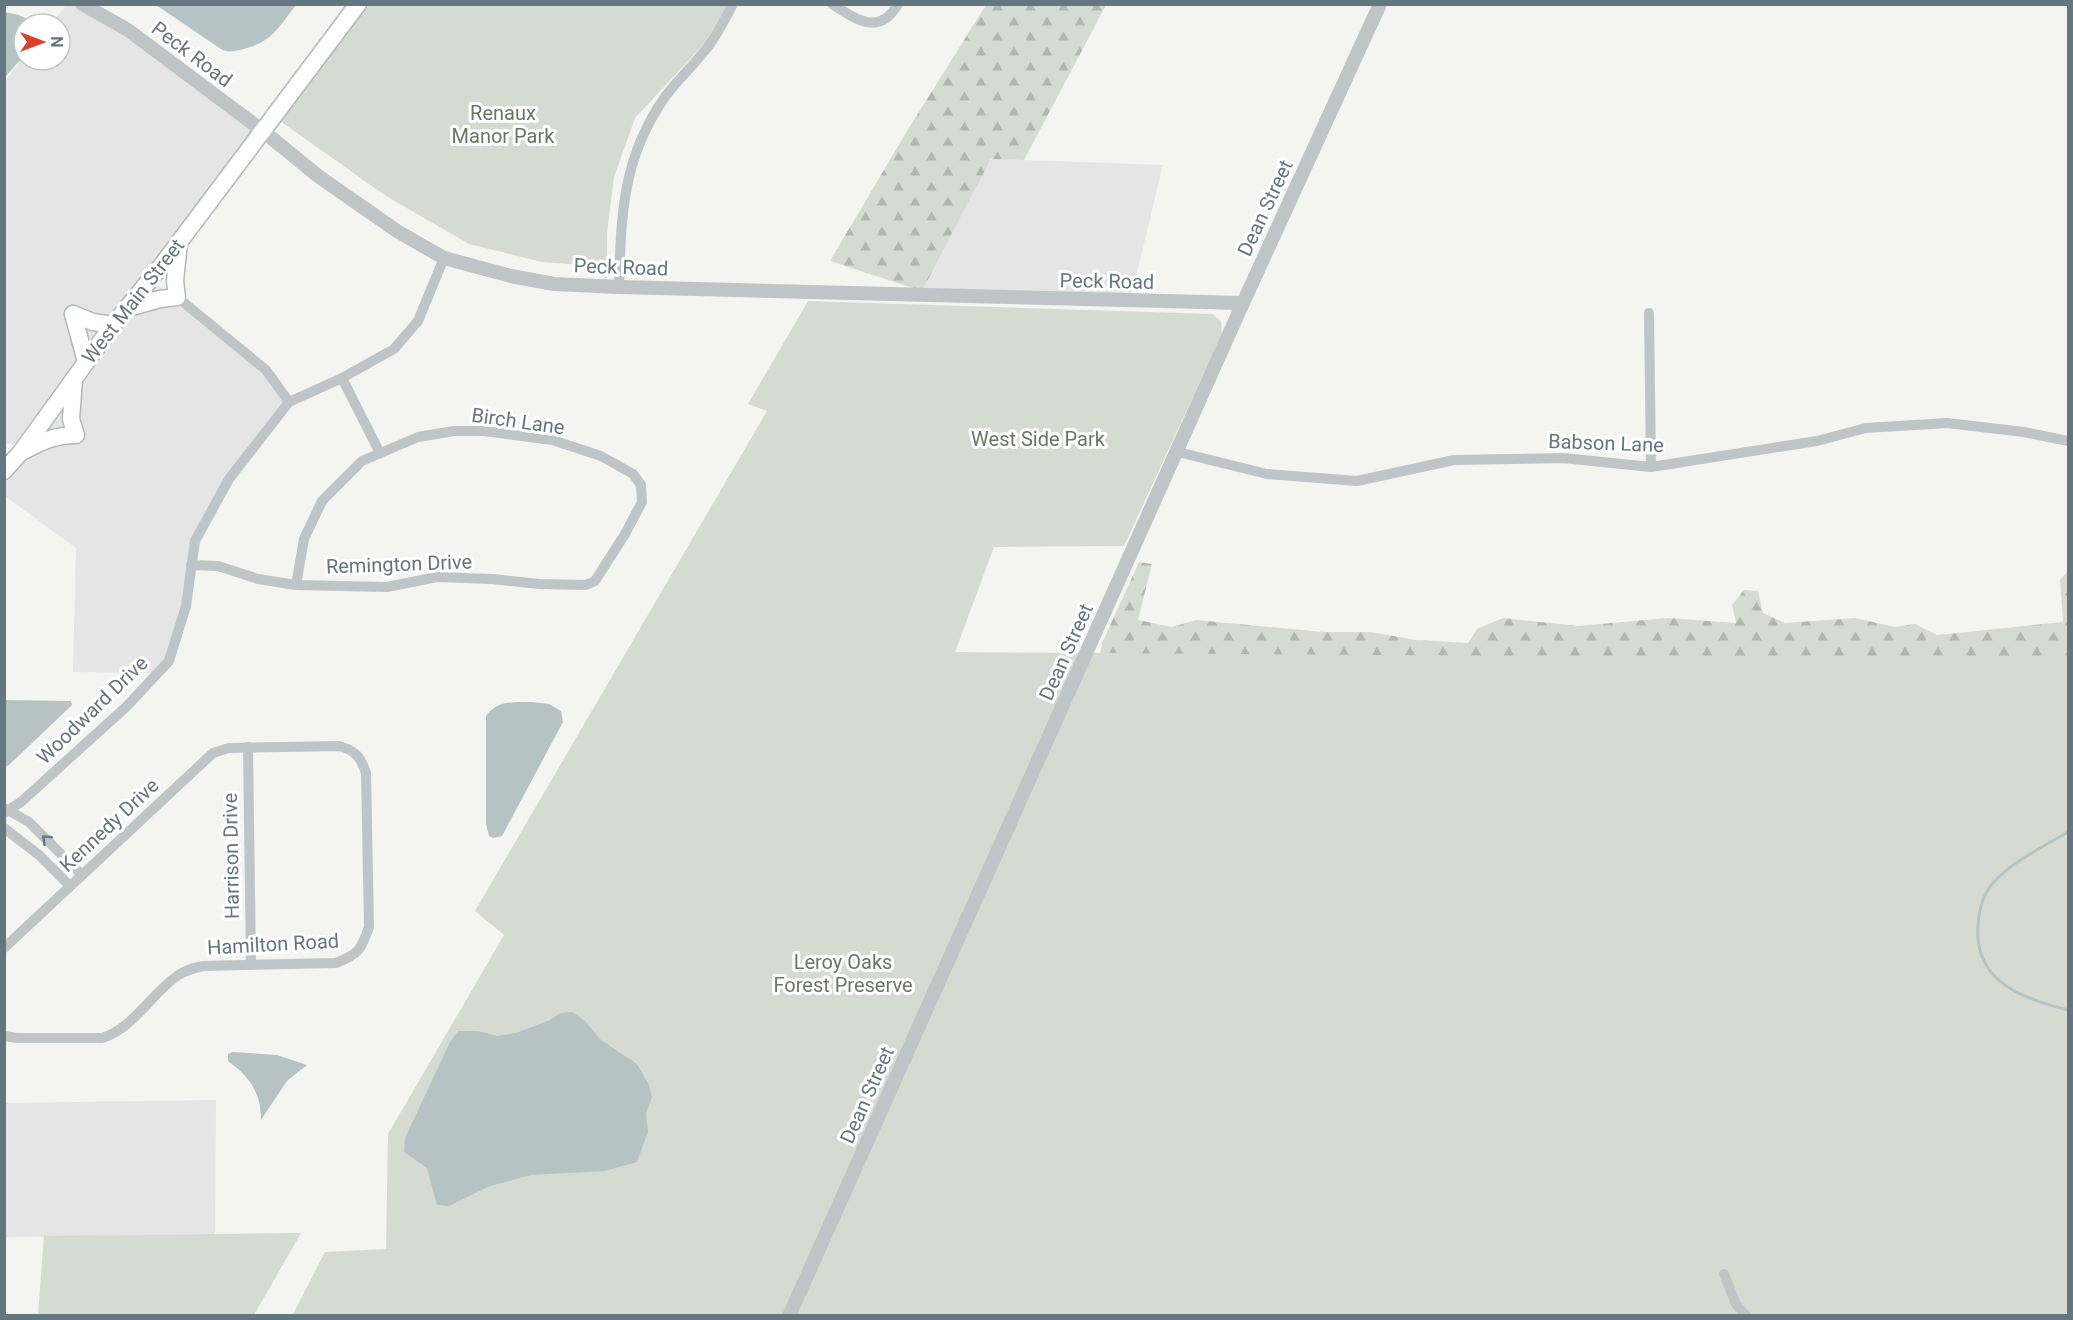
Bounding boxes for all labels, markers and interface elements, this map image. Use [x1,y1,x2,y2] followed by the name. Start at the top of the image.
[12,12,72,72] north arrow
[147,16,237,92] street label: Peck Road
[47,36,66,48] text: N
[452,101,555,148] park label: Renaux Manor Park
[1232,156,1298,260] street label: Dean Street
[77,234,189,368] street label: West Main Street
[573,253,669,281] street label: Peck Road
[1060,268,1154,294] street label: Peck Road
[470,403,566,439] street label: Birch Lane
[971,427,1106,451] park label: West Side Park
[1548,429,1664,457] street label: Babson Lane
[325,549,473,579] street label: Remington Drive
[1034,600,1098,704] street label: Dean Street
[31,651,153,769] street label: Woodward Drive
[55,773,163,877] street label: Kennedy Drive
[218,793,244,919] street label: Harrison Drive
[42,835,53,846] one-way arrow
[206,929,340,959] street label: Hamilton Road
[773,950,913,997] park label: Leroy Oaks Forest Preserve
[835,1043,899,1147] street label: Dean Street

